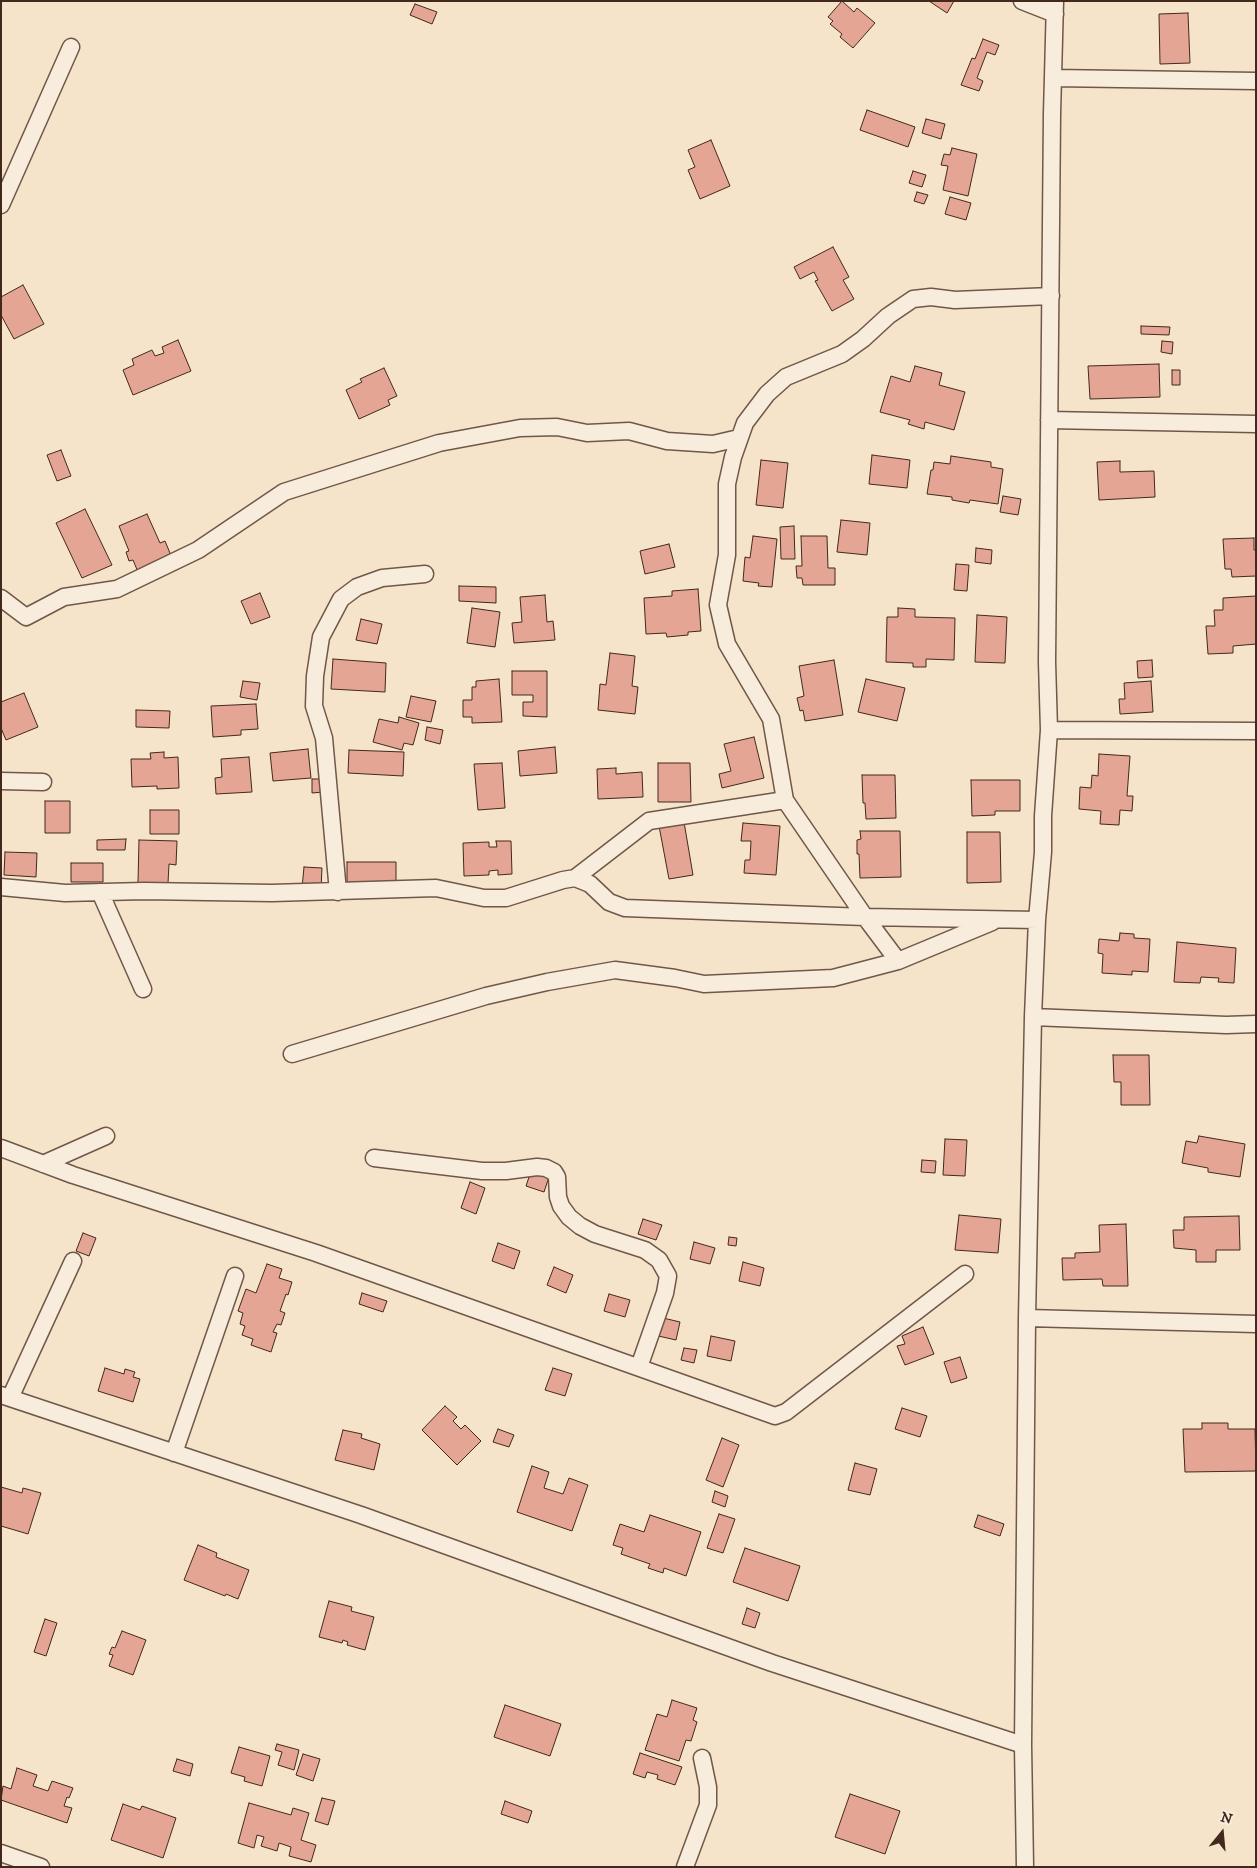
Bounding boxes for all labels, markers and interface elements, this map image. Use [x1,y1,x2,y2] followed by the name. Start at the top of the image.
[1197,1808,1247,1858] north arrow
[1218,1808,1235,1829] text: N

